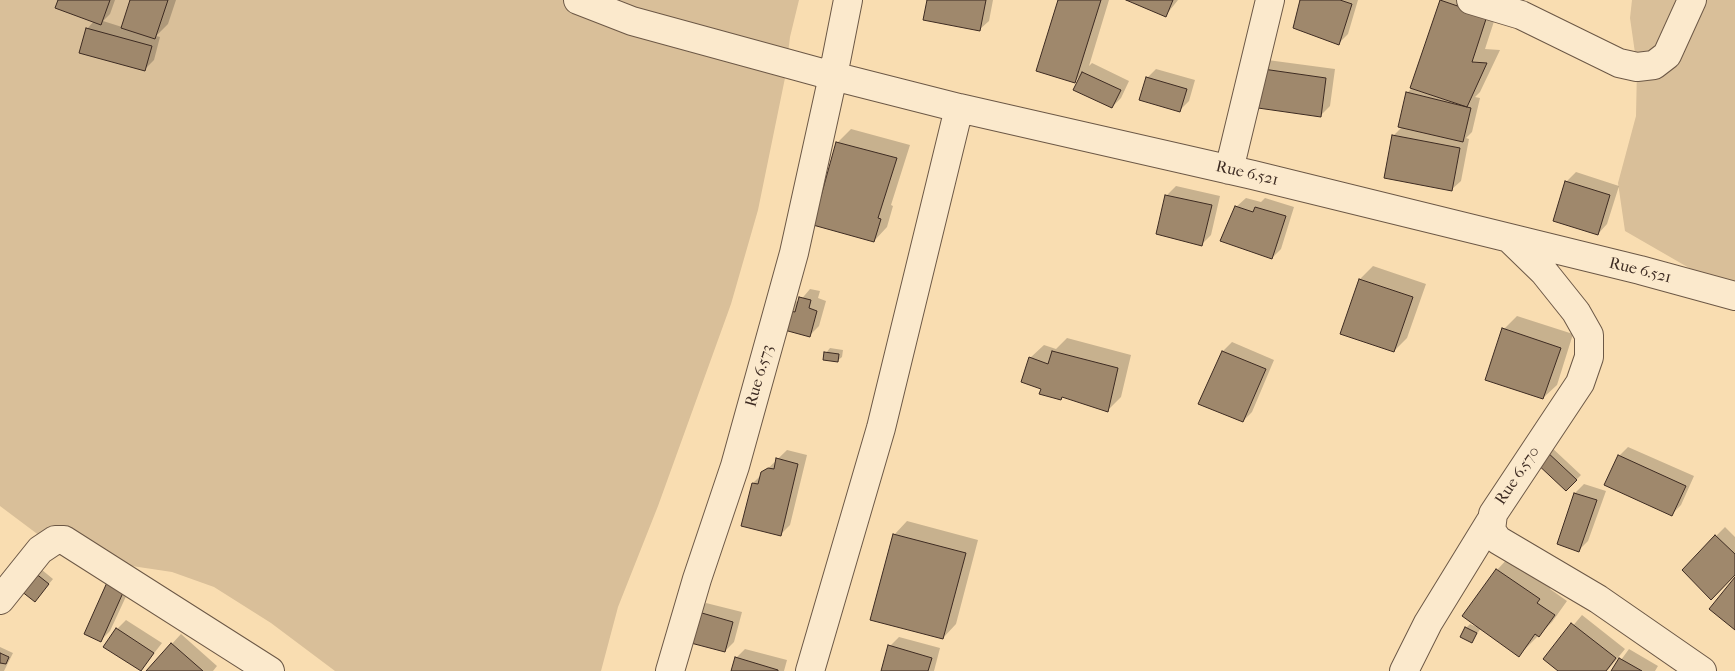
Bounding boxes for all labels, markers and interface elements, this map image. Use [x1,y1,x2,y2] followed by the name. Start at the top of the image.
[1214,157,1280,191] street label: Rue 6.521
[1607,254,1673,288] street label: Rue 6.521
[742,343,778,409] street label: Rue 6.573
[1492,443,1544,509] street label: Rue 6.570

